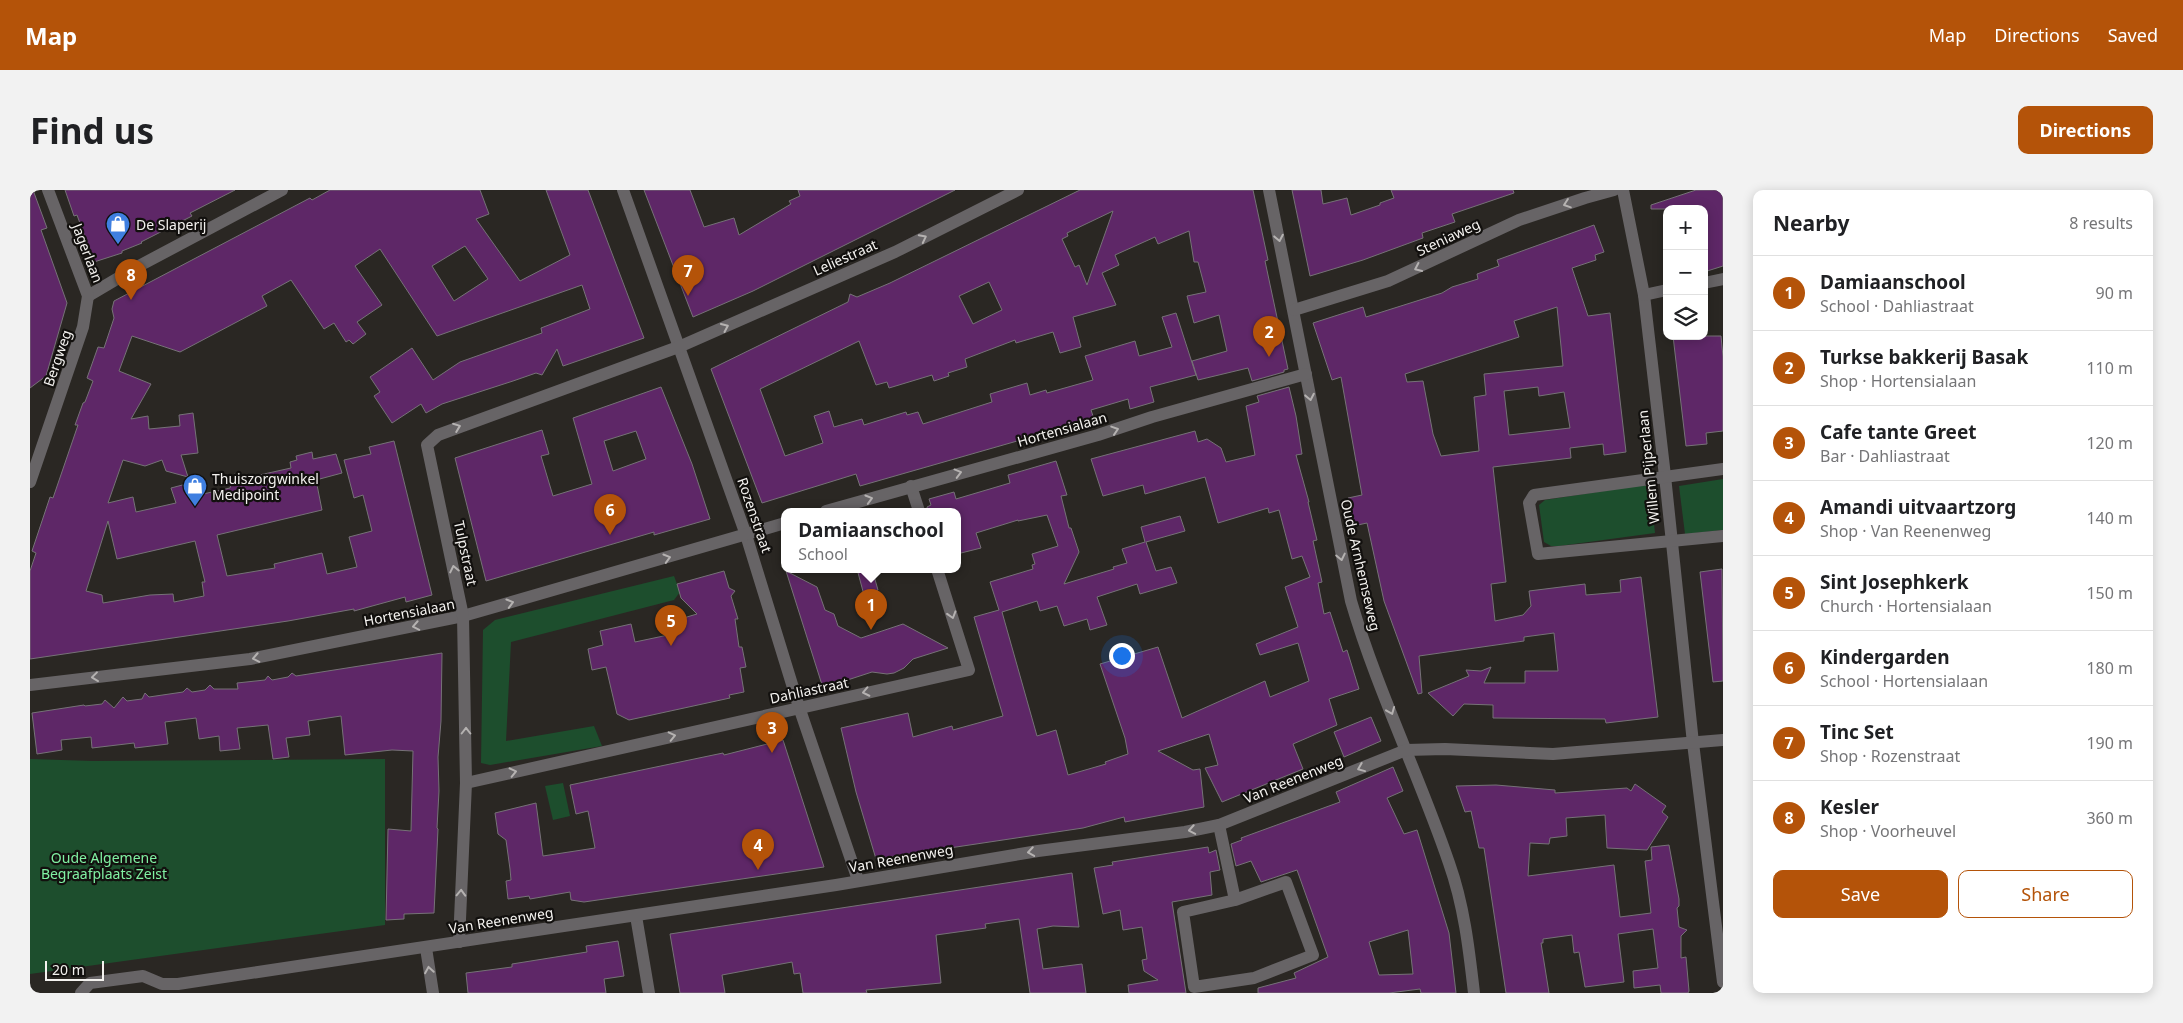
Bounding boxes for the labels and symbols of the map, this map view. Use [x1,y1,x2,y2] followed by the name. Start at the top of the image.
[1564,198,1572,208] one-way arrow
[105,211,131,245] shop icon: De Slaperij
[1413,214,1483,260] street label: Steniaweg
[136,215,206,234] place label: De Slaperij
[67,219,108,285] street label: Jagerlaan
[1273,233,1284,242] one-way arrow
[810,234,880,280] street label: Leliestraat
[918,234,927,244] one-way arrow
[672,255,704,296] pin: 7
[115,259,147,300] pin: 8
[1414,261,1423,272] one-way arrow
[1253,316,1285,357] pin: 2
[720,322,729,333] one-way arrow
[38,327,76,389] street label: Bergweg
[1305,393,1315,402] one-way arrow
[1015,407,1109,451] street label: Hortensialaan
[1633,409,1663,525] street label: Willem Pijperlaan
[453,423,461,433] one-way arrow
[1110,426,1119,436] one-way arrow
[212,469,319,504] place label: Thuiszorgwinkel Medipoint
[954,469,962,479] one-way arrow
[182,473,208,507] shop icon: Thuiszorgwinkel Medipoint
[733,475,777,555] street label: Rozenstraat
[594,494,626,535] pin: 6
[864,494,872,504] one-way arrow
[1337,497,1385,633] street label: Oude Arnhemseweg
[450,519,482,587] street label: Tulpstraat
[1335,552,1346,561] one-way arrow
[662,553,670,563] one-way arrow
[449,565,459,574] one-way arrow
[855,589,887,630] pin: 1
[362,594,456,630] street label: Hortensialaan
[506,598,514,608] one-way arrow
[655,605,687,646] pin: 5
[946,611,956,619] one-way arrow
[411,620,420,630] one-way arrow
[1109,643,1135,669] your location
[252,652,261,662] one-way arrow
[91,671,99,682] one-way arrow
[768,672,850,708] street label: Dahliastraat
[862,687,870,697] one-way arrow
[1385,706,1395,715] one-way arrow
[756,712,788,753] pin: 3
[460,726,471,734] one-way arrow
[667,731,676,742] one-way arrow
[1241,750,1345,808] street label: Van Reenenweg
[1357,762,1366,772] one-way arrow
[509,767,518,778] one-way arrow
[1188,825,1197,835] one-way arrow
[742,829,774,870] pin: 4
[847,839,955,877] street label: Van Reenenweg
[1027,846,1036,856] one-way arrow
[41,848,167,883] park label: Oude Algemene Begraafplaats Zeist
[456,889,467,897] one-way arrow
[447,902,555,938] street label: Van Reenenweg
[45,958,104,981] scale bar
[425,966,435,975] one-way arrow

